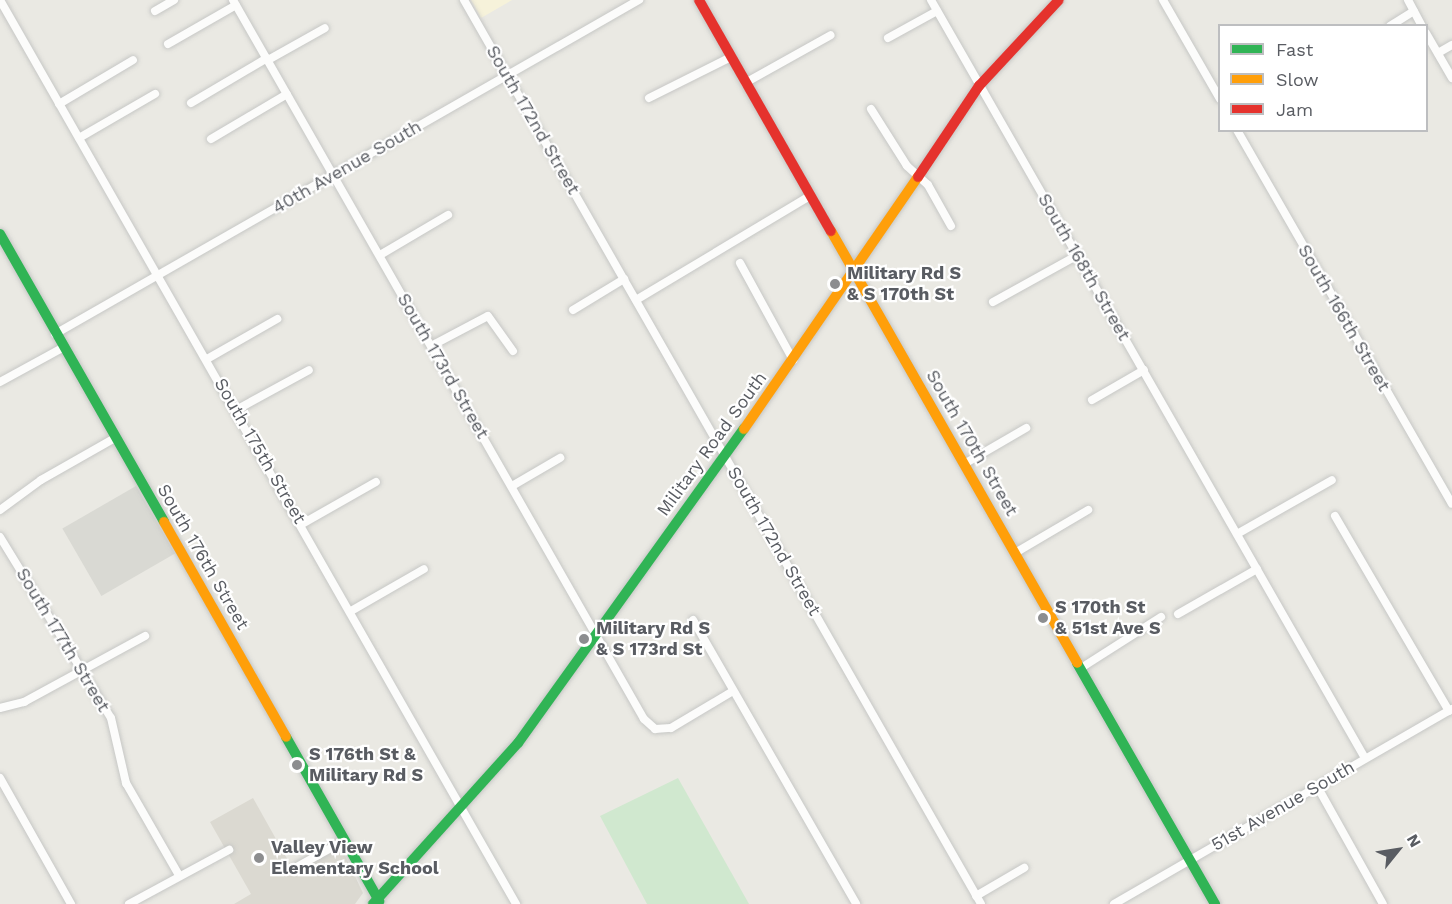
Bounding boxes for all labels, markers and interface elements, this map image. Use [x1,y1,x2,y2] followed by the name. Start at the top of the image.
[1218,24,1428,132] legend
[1276,39,1313,60] text: Fast
[481,42,585,198] street label: South 172nd Street
[1276,69,1319,90] text: Slow
[1276,99,1313,120] text: Jam
[268,115,426,219] street label: 40th Avenue South
[1033,190,1135,344] street label: South 168th Street
[1293,241,1395,395] street label: South 166th Street
[847,263,962,306] place label: Military Rd S & S 170th St
[828,277,842,291] marker: Military Rd S & S 170th St
[393,289,493,443] street label: South 173rd Street
[921,366,1023,520] street label: South 170th Street
[652,368,772,520] street label: Military Road South
[209,374,311,528] street label: South 175th Street
[722,463,826,619] street label: South 172nd Street
[152,480,254,634] street label: South 176th Street
[11,564,115,716] street label: South 177th Street
[1055,597,1161,640] place label: S 170th St & 51st Ave S
[1036,611,1050,625] marker: S 170th St & 51st Ave S
[596,618,711,660] place label: Military Rd S & S 173rd St
[577,632,591,646] marker: Military Rd S & S 173rd St
[309,744,424,786] place label: S 176th St & Military Rd S
[1207,756,1359,856] street label: 51st Avenue South
[290,758,304,772] marker: S 176th St & Military Rd S
[1368,820,1428,880] north arrow
[1403,831,1425,851] text: N
[271,837,439,880] place label: Valley View Elementary School
[252,851,266,865] marker: Valley View Elementary School

